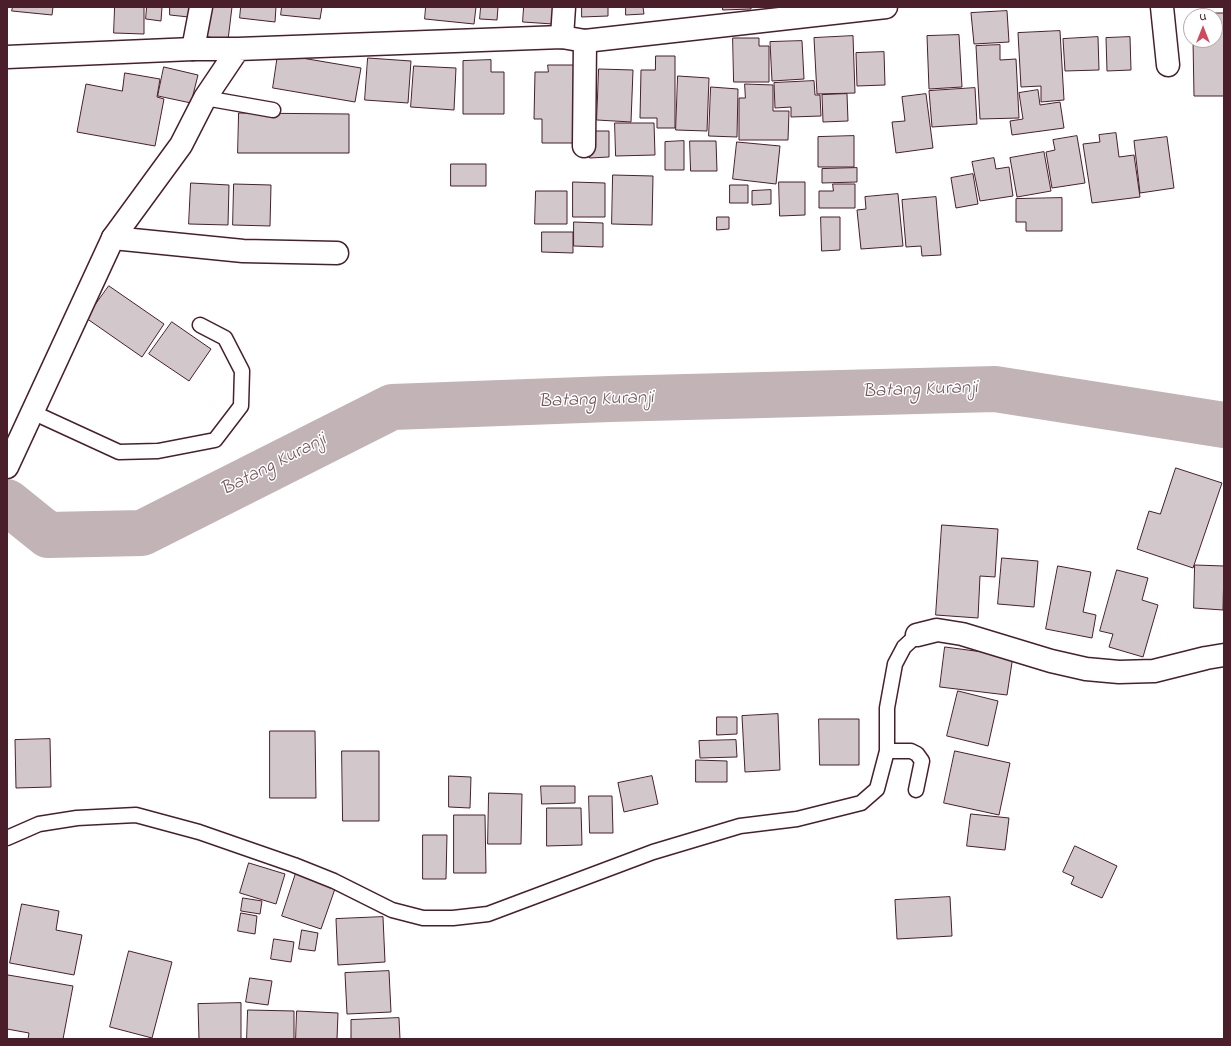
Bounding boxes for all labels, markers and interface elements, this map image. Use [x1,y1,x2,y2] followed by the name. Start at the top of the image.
[1183,8,1223,48] north arrow
[1200,9,1206,25] text: U
[862,378,978,404] water label: Batang Kuranji
[538,388,654,414] water label: Batang Kuranji
[218,430,330,502] water label: Batang Kuranji

